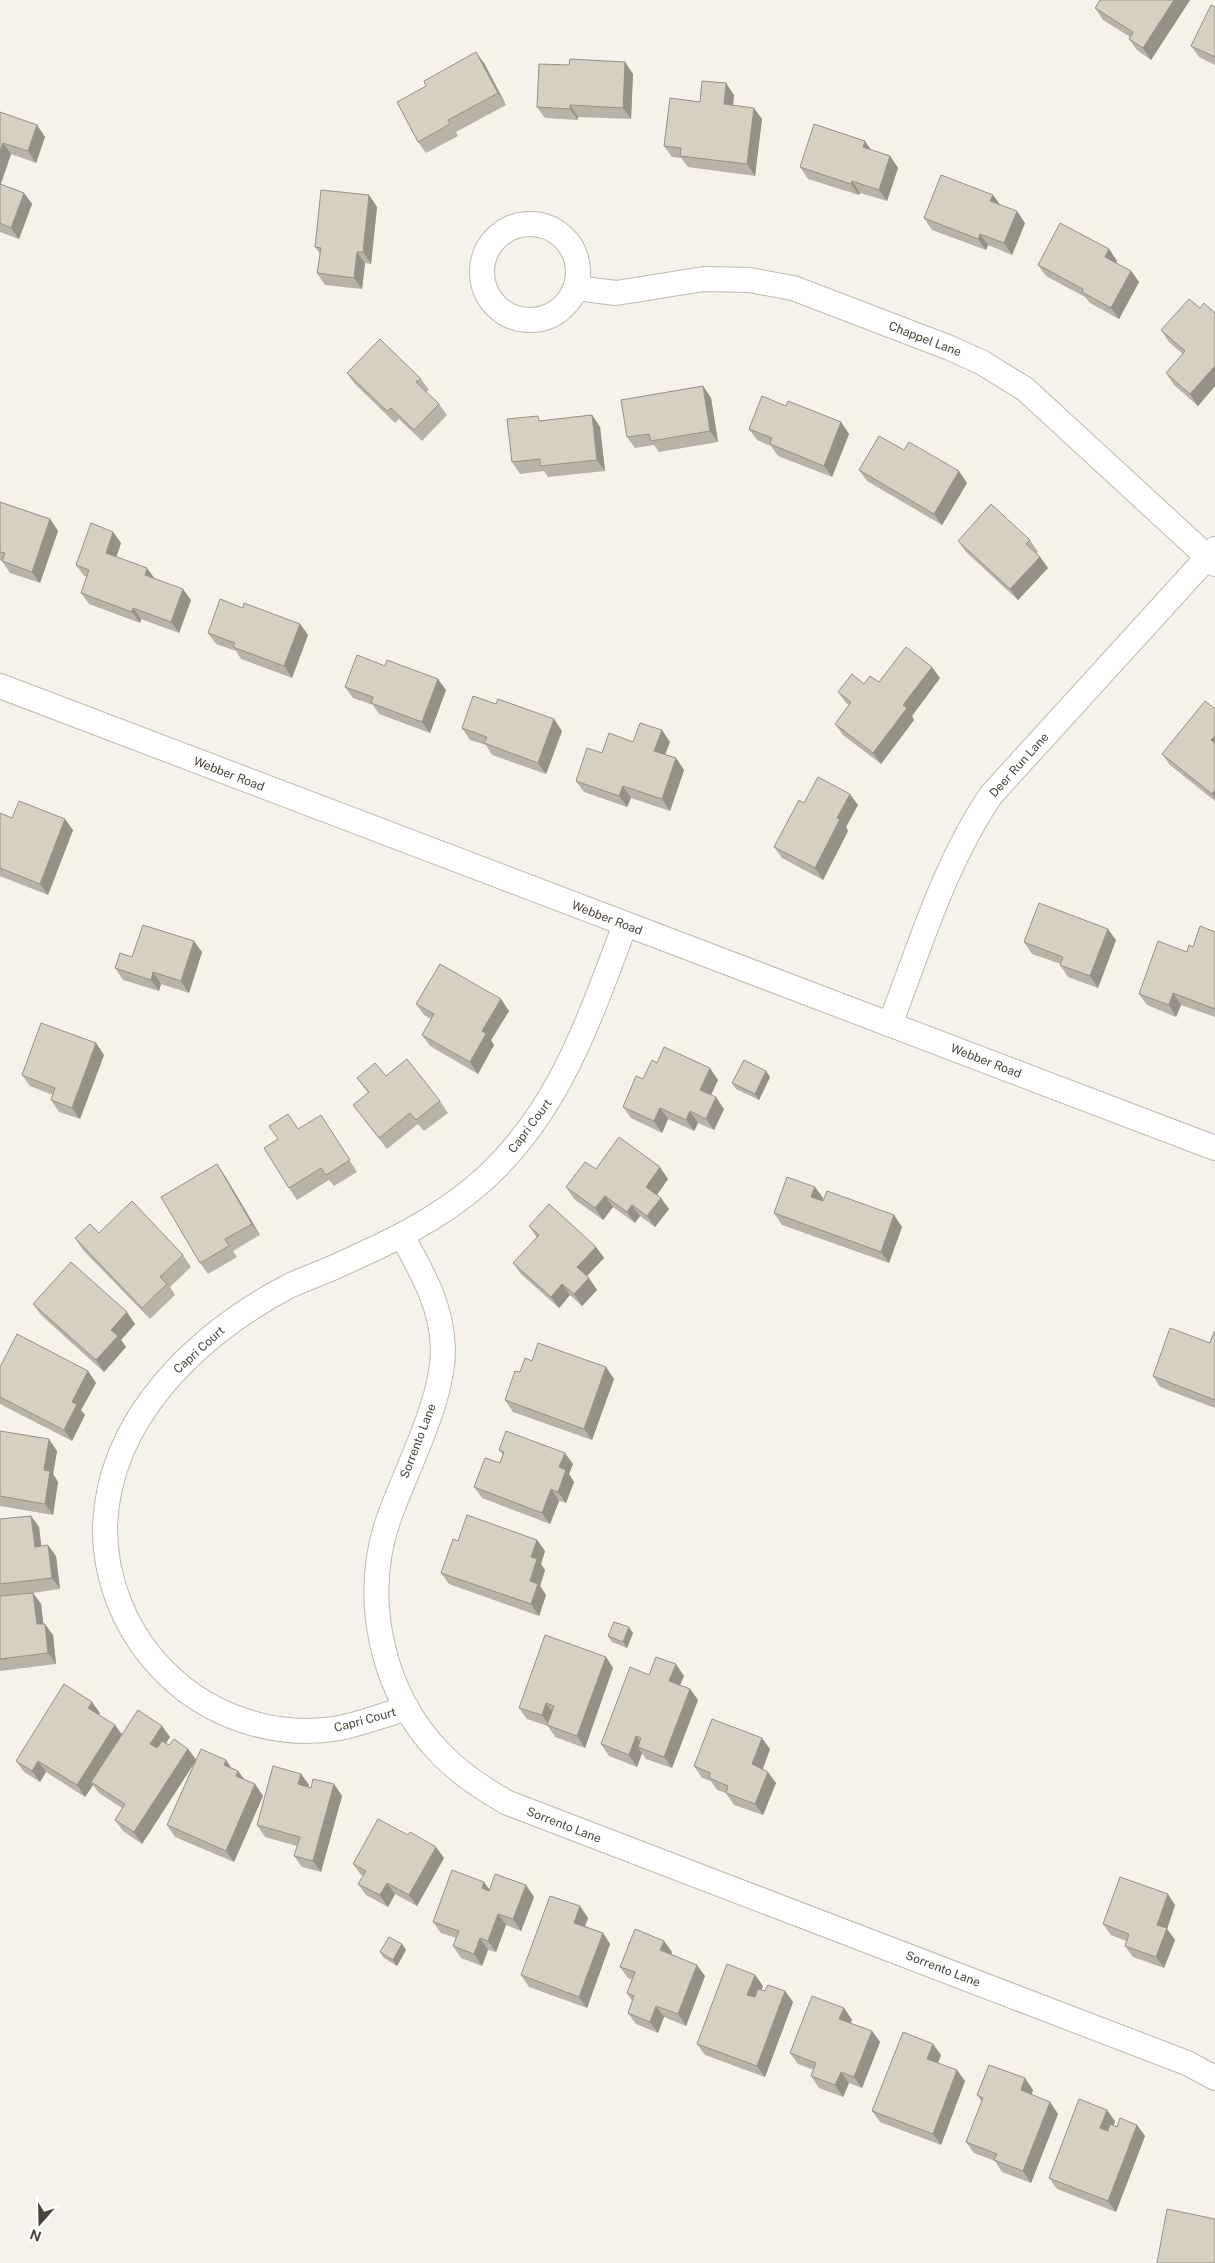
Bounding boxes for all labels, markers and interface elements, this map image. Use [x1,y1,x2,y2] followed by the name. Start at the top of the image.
[887,319,963,359] street label: Chappel Lane
[987,730,1052,800] street label: Deer Run Lane
[192,754,266,794] street label: Webber Road
[570,898,644,938] street label: Webber Road
[949,1041,1023,1081] street label: Webber Road
[505,1096,555,1156] street label: Capri Court
[171,1323,228,1377] street label: Capri Court
[397,1402,439,1480] street label: Sorrento Lane
[332,1705,398,1735] street label: Capri Court
[525,1804,603,1846] street label: Sorrento Lane
[904,1948,982,1990] street label: Sorrento Lane
[15,2198,65,2248] north arrow
[28,2226,43,2245] text: N

